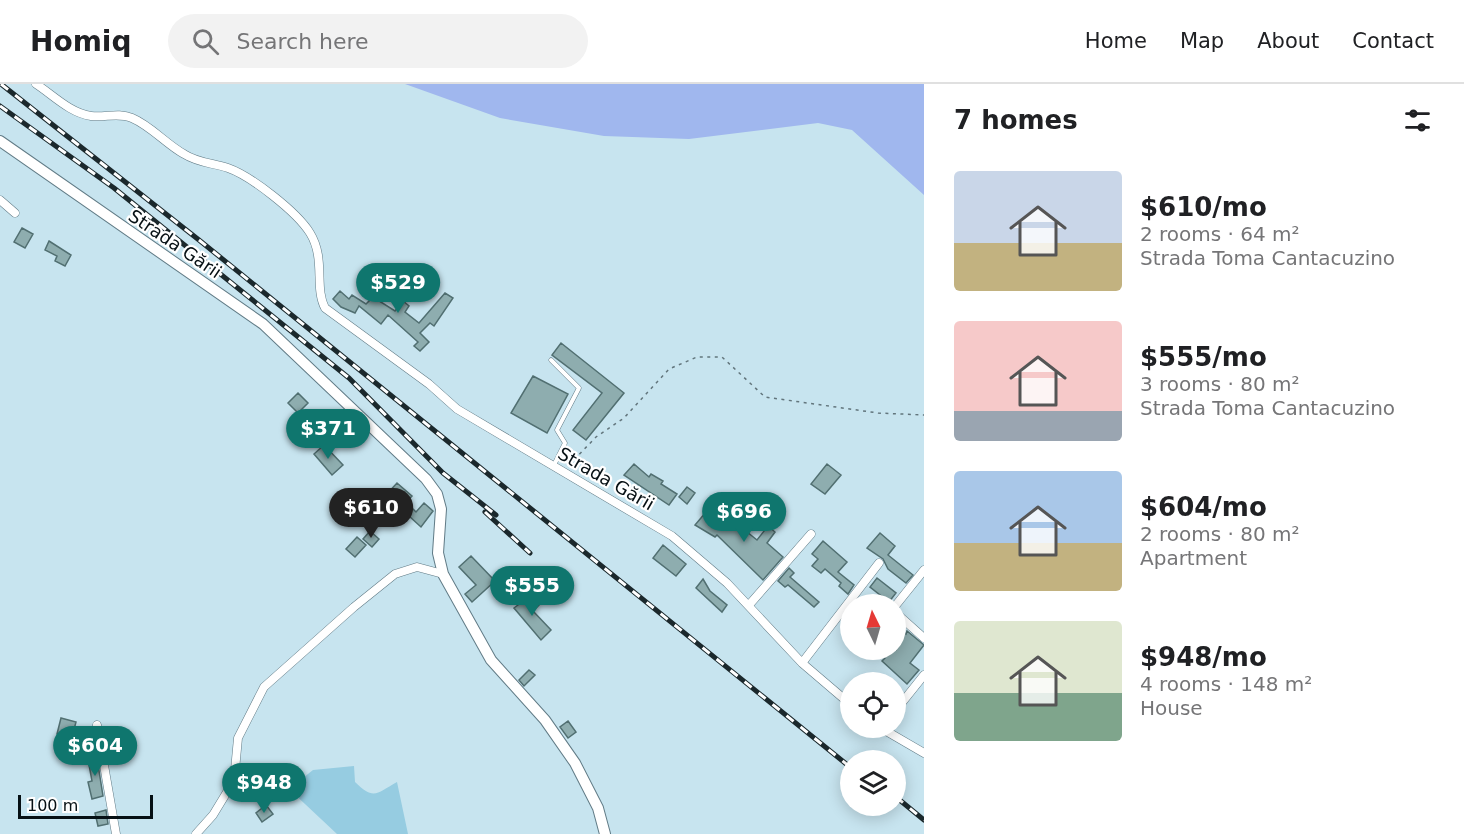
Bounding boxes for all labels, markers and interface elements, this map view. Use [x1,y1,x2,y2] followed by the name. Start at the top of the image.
[168,14,588,68] search box
[30,25,132,58] text: Homiq
[189,25,222,58] icon: search
[237,29,369,54] text: Search here
[1085,29,1147,53] text: Home
[1180,29,1224,53] text: Map
[1257,29,1319,53] text: About
[1352,29,1434,53] text: Contact
[1401,104,1434,137] icon: filters
[954,105,1078,135] text: 7 homes
[1140,192,1267,222] text: $610/mo
[1002,195,1074,267] icon: home
[125,205,226,282] street label: Strada Gării
[1140,222,1300,246] text: 2 rooms · 64 m²
[1140,246,1395,270] text: Strada Toma Cantacuzino
[362,263,434,314] pin: $529
[370,270,426,294] text: $529
[1140,342,1267,372] text: $555/mo
[1002,345,1074,417] icon: home
[1140,372,1300,396] text: 3 rooms · 80 m²
[1140,396,1395,420] text: Strada Toma Cantacuzino
[292,409,364,460] pin: $371
[300,416,356,440] text: $371
[554,443,658,515] street label: Strada Gării
[335,488,407,539] pin: $610
[708,492,780,543] pin: $696
[1140,492,1267,522] text: $604/mo
[343,495,399,519] text: $610
[1002,495,1074,567] icon: home
[716,499,772,523] text: $696
[1140,522,1300,546] text: 2 rooms · 80 m²
[1140,546,1247,570] text: Apartment
[496,566,568,617] pin: $555
[504,573,560,597] text: $555
[840,594,906,660] north arrow
[840,594,906,816] map controls
[1140,642,1267,672] text: $948/mo
[1002,645,1074,717] icon: home
[840,672,906,738] button: locate
[1140,672,1312,696] text: 4 rooms · 148 m²
[1140,696,1203,720] text: House
[59,726,131,777] pin: $604
[67,733,123,757] text: $604
[840,750,906,816] button: layers
[228,763,300,814] pin: $948
[236,770,292,794] text: $948
[18,792,153,820] scale bar
[27,796,78,815] text: 100 m

